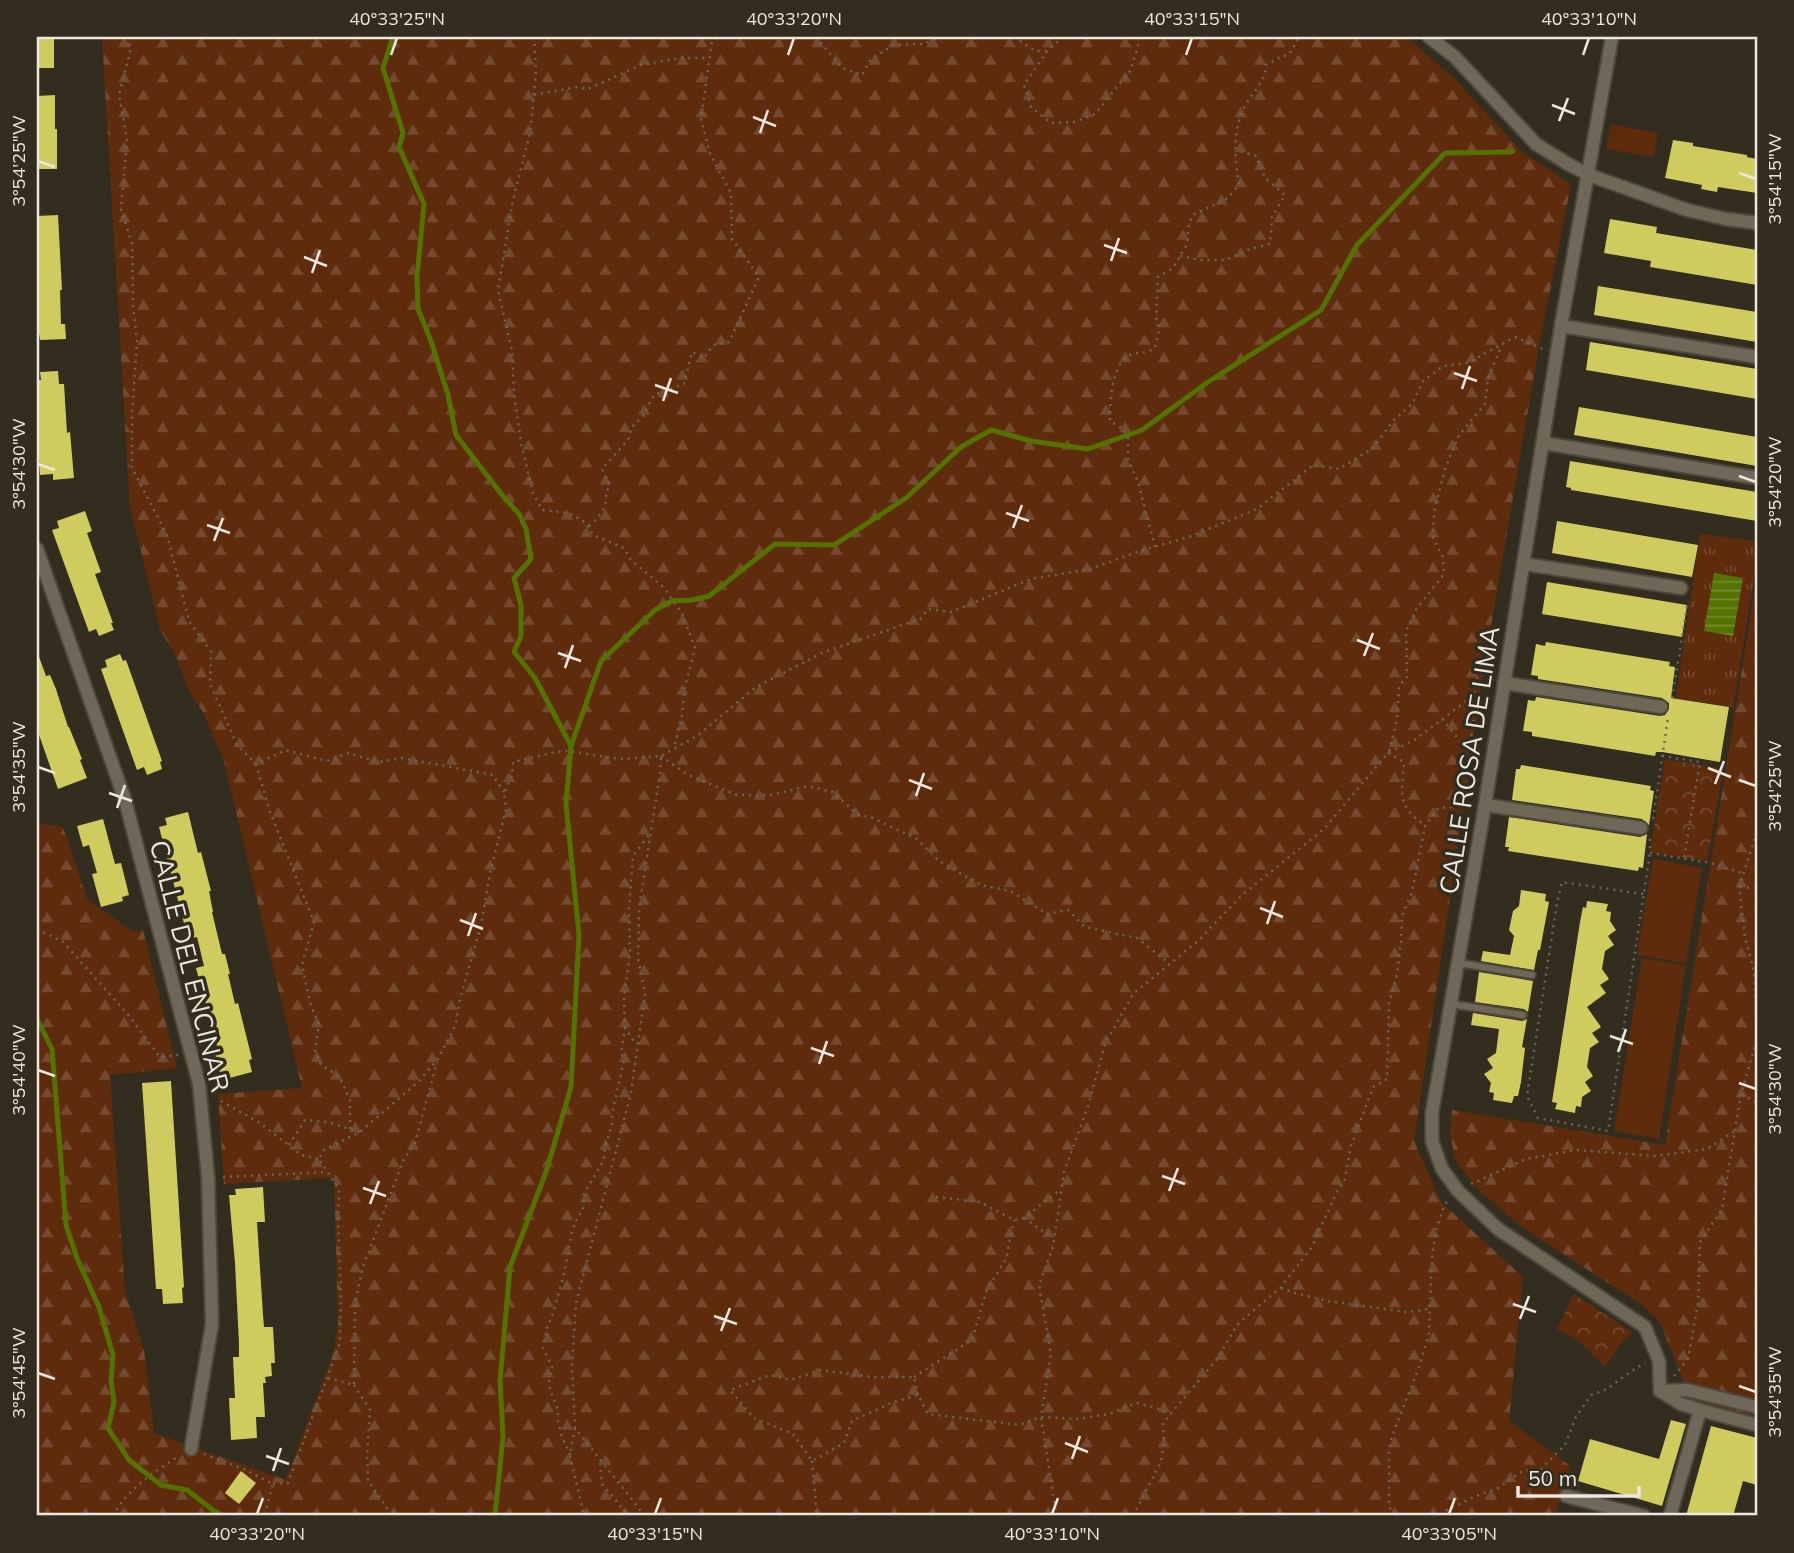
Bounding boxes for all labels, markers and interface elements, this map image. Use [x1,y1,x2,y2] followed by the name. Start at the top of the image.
[349,7,445,30] text: 40°33'25"N
[746,7,842,30] text: 40°33'20"N
[1144,7,1240,30] text: 40°33'15"N
[1541,7,1637,30] text: 40°33'10"N
[7,115,30,207] text: 3°54'25"W
[1763,133,1786,225] text: 3°54'15"W
[7,418,30,510] text: 3°54'30"W
[1763,436,1786,528] text: 3°54'20"W
[1432,624,1506,896] street label: CALLE ROSA DE LIMA
[7,721,30,813] text: 3°54'35"W
[1763,740,1786,832] text: 3°54'25"W
[143,837,237,1095] street label: CALLE DEL ENCINAR
[7,1024,30,1116] text: 3°54'40"W
[1763,1043,1786,1135] text: 3°54'30"W
[7,1327,30,1419] text: 3°54'45"W
[1763,1346,1786,1438] text: 3°54'35"W
[1518,1455,1638,1499] scale bar
[1528,1465,1577,1491] text: 50 m
[209,1522,305,1545] text: 40°33'20"N
[607,1522,703,1545] text: 40°33'15"N
[1004,1522,1100,1545] text: 40°33'10"N
[1401,1522,1497,1545] text: 40°33'05"N

